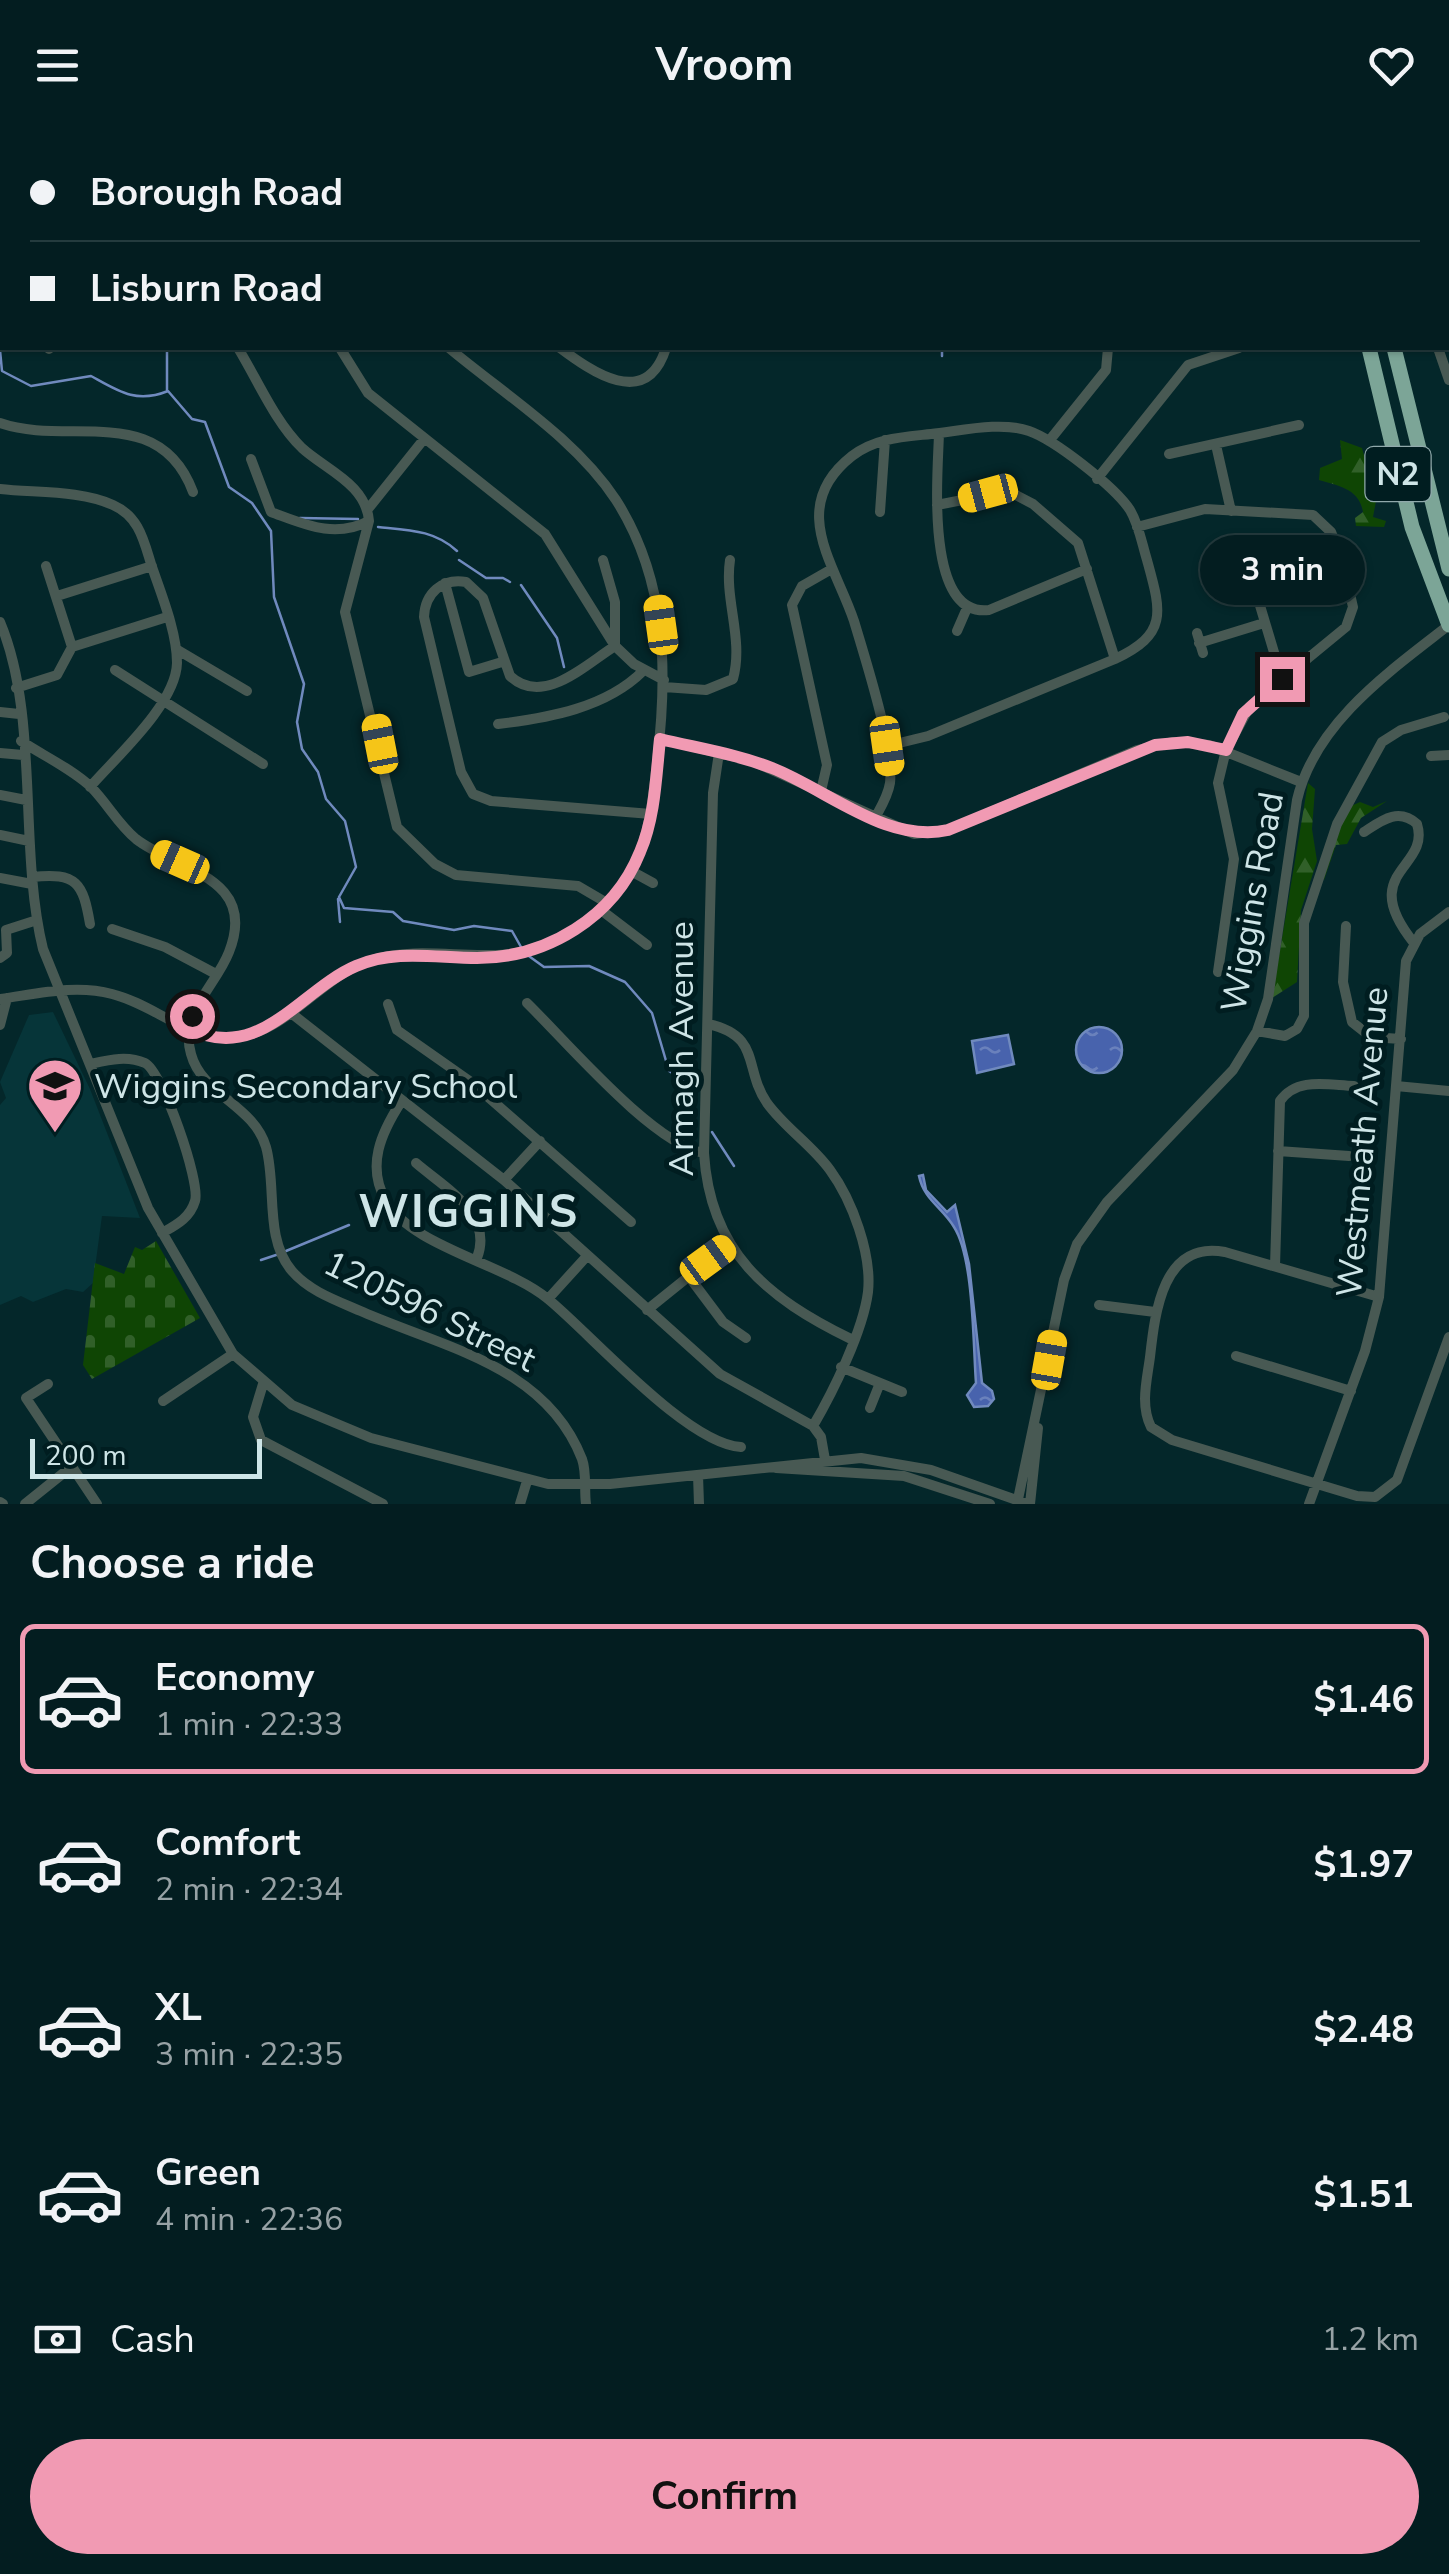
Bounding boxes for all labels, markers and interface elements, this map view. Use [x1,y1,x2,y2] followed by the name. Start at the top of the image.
[655,35,794,96] text: Vroom
[30,38,85,93] icon: menu
[1364,38,1419,93] icon: heart
[90,167,343,218] text: Borough Road
[90,263,323,314] text: Lisburn Road
[1366,447,1430,501] road number: N2
[955,471,1021,515] car
[1200,534,1364,604] callout: 3 min
[1241,548,1324,591] text: 3 min
[642,593,680,657] car
[1260,657,1305,702] route end
[360,712,400,776] car
[868,714,906,778] car
[1210,788,1295,1016] street label: Wiggins Road
[146,836,214,888] car
[658,921,705,1177] street label: Armagh Avenue
[1326,985,1399,1299] street label: Westmeath Avenue
[170,994,215,1039] route start
[25,1056,85,1135] school or university icon: Wiggins Secondary School
[94,1063,518,1110] place label: Wiggins Secondary School
[358,1182,580,1243] district label: WIGGINS
[675,1230,741,1290] car
[316,1240,544,1383] street label: 120596 Street
[1029,1328,1069,1392] car
[30,1434,262,1478] scale bar
[45,1437,127,1475] text: 200 m
[30,1533,315,1594] text: Choose a ride
[155,1652,314,1703] text: Economy
[35,1654,125,1744] icon: car
[1313,1674,1414,1725] text: $1.46
[155,1703,343,1746] text: 1 min · 22:33
[155,1817,300,1868] text: Comfort
[35,1819,125,1909] icon: car
[1313,1839,1414,1890] text: $1.97
[155,1868,343,1911] text: 2 min · 22:34
[155,1982,202,2033] text: XL
[35,1984,125,2074] icon: car
[1313,2004,1414,2055] text: $2.48
[155,2033,343,2076] text: 3 min · 22:35
[155,2147,261,2198] text: Green
[35,2149,125,2239] icon: car
[1313,2169,1414,2220] text: $1.51
[155,2198,343,2241] text: 4 min · 22:36
[30,2312,85,2367] icon: cash
[110,2314,195,2365] text: Cash
[1322,2318,1419,2361] text: 1.2 km
[30,2439,1419,2554] button: Confirm

